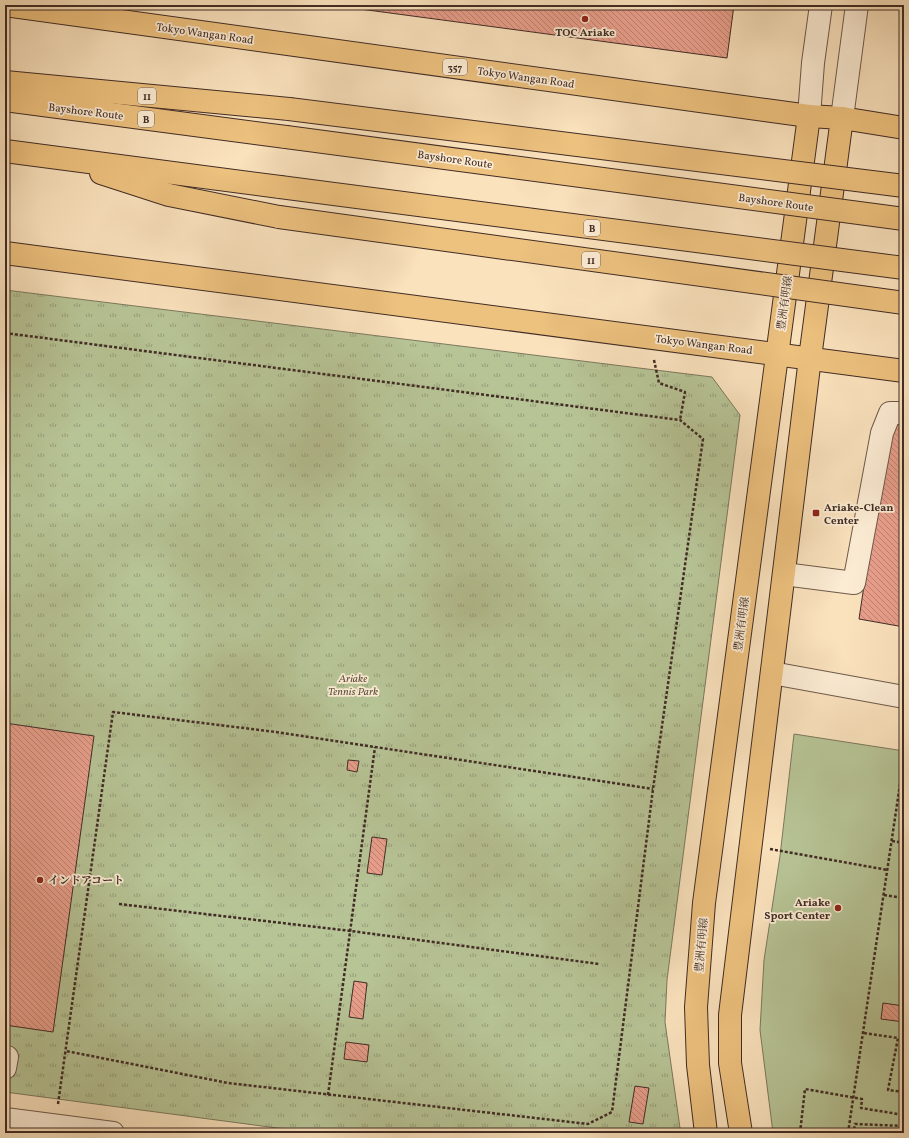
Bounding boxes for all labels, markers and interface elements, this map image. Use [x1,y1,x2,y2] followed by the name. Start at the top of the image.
[580,14,590,24] marker: TOC Ariake
[155,20,254,49] street label: Tokyo Wangan Road
[555,26,615,41] place label: TOC Ariake
[443,59,467,75] road number: 357
[476,64,575,93] street label: Tokyo Wangan Road
[138,88,156,104] road number: 11
[47,100,124,125] street label: Bayshore Route
[138,111,154,127] road number: B
[416,148,493,173] street label: Bayshore Route
[737,191,814,216] street label: Bayshore Route
[584,220,600,236] road number: B
[582,252,600,268] road number: 11
[774,275,797,331] street label: 豊洲有明線
[654,332,753,359] street label: Tokyo Wangan Road
[824,501,893,529] place label: Ariake-Clean Center
[811,508,821,518] marker: Ariake-Clean Center
[731,596,754,652] street label: 豊洲有明線
[328,672,378,700] park label: Ariake Tennis Park
[48,874,124,889] place label: インドアコート
[35,875,45,885] marker: インドアコート
[764,896,831,924] place label: Ariake Sport Center
[833,903,843,913] marker: Ariake Sport Center
[693,917,712,973] street label: 豊洲有明線

